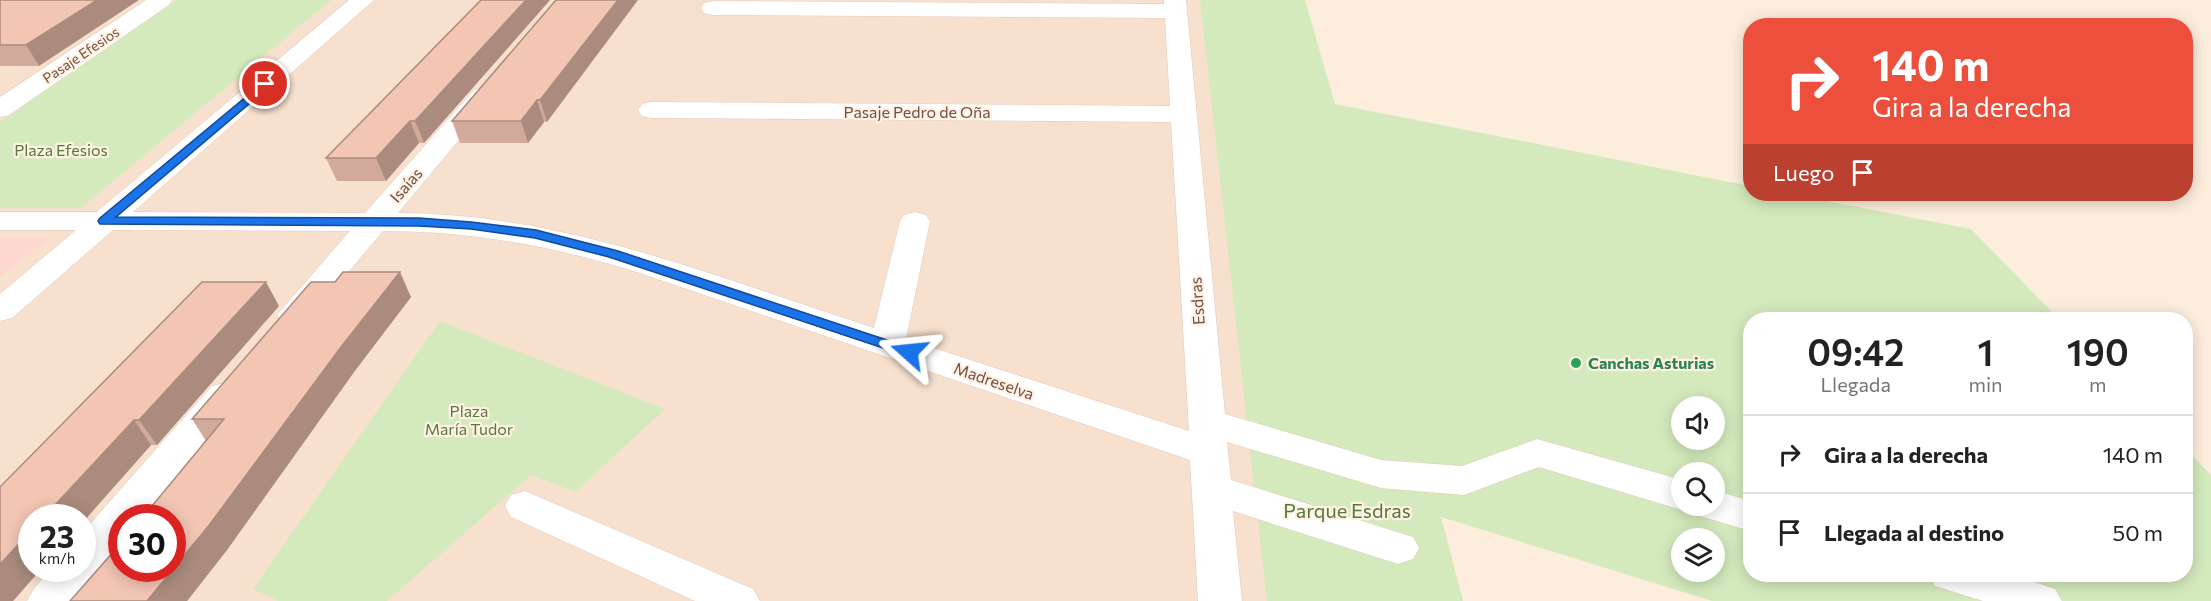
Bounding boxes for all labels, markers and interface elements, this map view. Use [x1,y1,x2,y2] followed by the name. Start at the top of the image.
[39,23,122,86] street label: Pasaje Efesios
[1872,38,1989,90] text: 140 m
[1773,42,1851,120] icon: right
[239,58,290,109] pin
[248,67,281,100] icon: arrive
[1872,90,2071,123] text: Gira a la derecha
[843,102,991,121] street label: Pasaje Pedro de Oña
[14,140,108,159] park label: Plaza Efesios
[1846,156,1879,189] icon: arrive
[1773,159,1834,186] text: Luego
[385,163,426,206] street label: Isaías
[1185,277,1208,326] street label: Esdras
[877,320,941,384] position arrow
[1807,329,1904,373] text: 09:42
[1978,329,1994,373] text: 1
[2067,329,2129,373] text: 190
[1588,353,1714,372] place label: Canchas Asturias
[1569,356,1583,370] marker: Canchas Asturias
[952,358,1037,403] street label: Madreselva
[1821,372,1891,396] text: Llegada
[1968,372,2003,396] text: min
[2089,372,2106,396] text: m
[1671,396,1725,582] map controls
[1671,396,1725,450] button: sound
[425,401,514,438] park label: Plaza María Tudor
[1773,438,1806,471] icon: right
[1824,441,1988,468] text: Gira a la derecha
[2103,441,2163,468] text: 140 m
[1671,462,1725,516] button: search
[1283,498,1411,522] park label: Parque Esdras
[108,504,186,582] speed limit sign: 30
[1773,516,1806,549] icon: arrive
[40,517,74,554] text: 23
[1824,519,2004,546] text: Llegada al destino
[2113,519,2163,546] text: 50 m
[1671,528,1725,582] button: layers
[39,549,75,567] text: km/h

